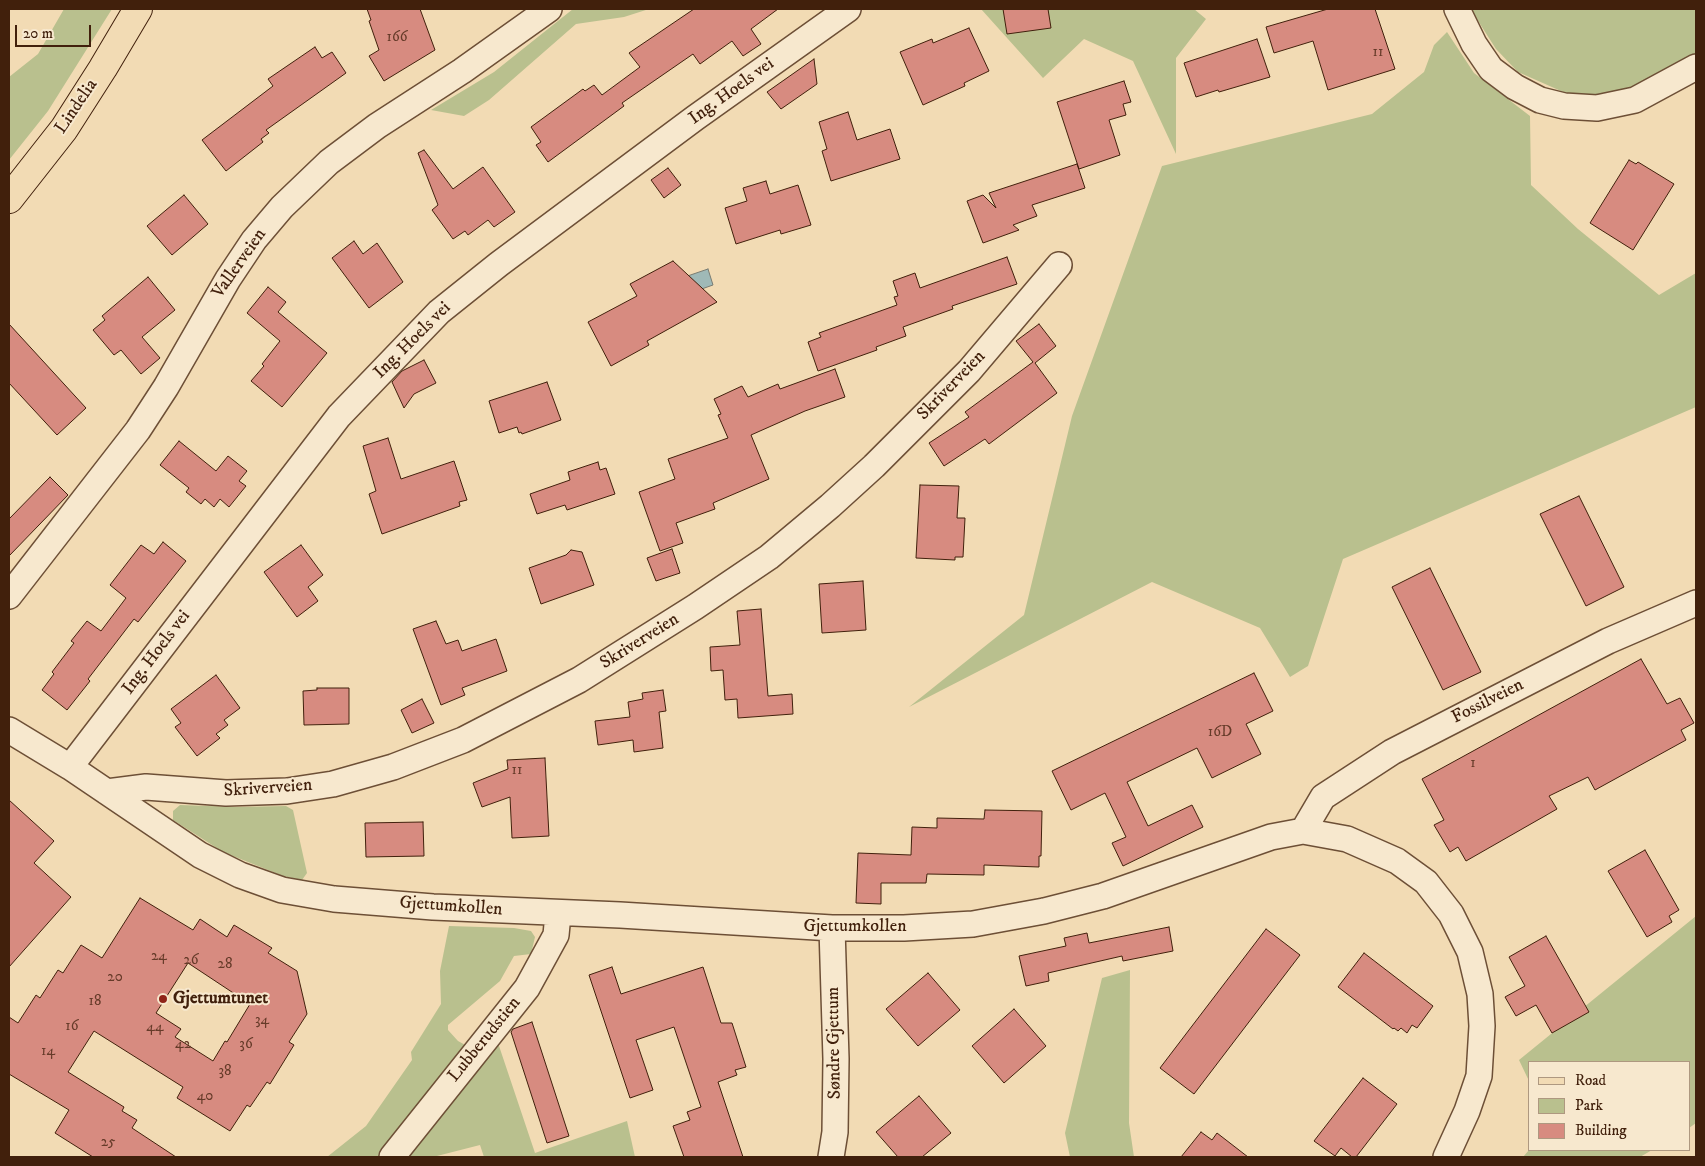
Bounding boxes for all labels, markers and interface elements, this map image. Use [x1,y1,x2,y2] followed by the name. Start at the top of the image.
[18,15,94,47] scale bar
[23,24,53,43] text: 20 m
[386,29,408,47] house number: 166
[1372,44,1384,62] house number: 11
[685,54,779,130] street label: Ing. Hoels vei
[51,76,103,138] street label: Lindelia
[208,225,272,303] street label: Vallerveien
[370,298,456,384] street label: Ing. Hoels vei
[913,347,991,425] street label: Skriverveien
[118,607,196,699] street label: Ing. Hoels vei
[597,609,683,675] street label: Skriverveien
[1448,675,1528,729] street label: Fossilveien
[1208,724,1232,742] house number: 16D
[1470,755,1476,773] house number: 1
[511,762,523,780] house number: 11
[223,775,313,803] street label: Skriverveien
[399,893,503,921] street label: Gjettumkollen
[803,916,907,938] street label: Gjettumkollen
[151,948,167,966] house number: 24
[183,952,199,970] house number: 26
[218,956,232,974] house number: 28
[107,969,123,987] house number: 20
[823,986,847,1100] street label: Søndre Gjettum
[173,988,268,1010] place label: Gjettumtunet
[88,993,102,1011] house number: 18
[157,993,169,1005] marker: Gjettumtunet
[444,993,526,1087] street label: Lubberudstien
[255,1012,269,1030] house number: 34
[65,1018,79,1036] house number: 16
[146,1019,164,1037] house number: 44
[175,1036,191,1054] house number: 42
[239,1036,253,1054] house number: 36
[41,1043,55,1061] house number: 14
[1528,1061,1690,1151] legend
[218,1063,232,1081] house number: 38
[1575,1071,1606,1090] text: Road
[197,1088,213,1106] house number: 40
[1575,1096,1603,1115] text: Park
[1575,1121,1627,1140] text: Building
[101,1134,115,1152] house number: 25

